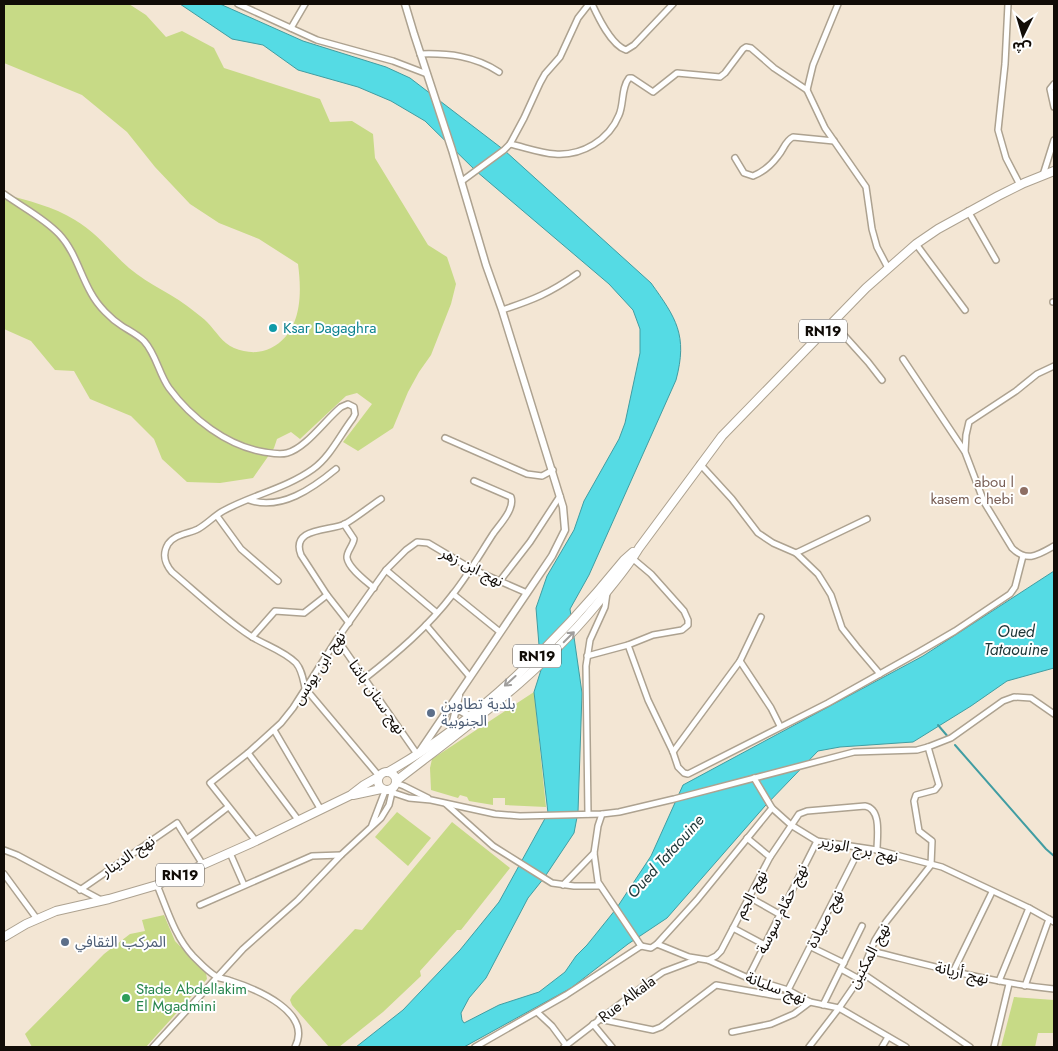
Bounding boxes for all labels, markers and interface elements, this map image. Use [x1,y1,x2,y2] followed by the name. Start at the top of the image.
[998,10,1048,60] north arrow
[1011,37,1032,59] text: ش
[283,317,376,339] place label: Ksar Dagaghra
[799,320,847,342] road number: RN19
[267,322,279,334] marker: Ksar Dagaghra
[930,471,1014,510] place label: abou l kasem c hebi
[1018,485,1030,497] marker: abou l kasem c hebi
[435,541,507,593] street label: نهج ابن زهر
[984,620,1048,661] water label: Oued Tataouine
[287,627,352,710] street label: نهج ابن يونس
[563,631,576,643] one-way arrow
[513,644,561,668] road number: RN19
[342,655,411,739] street label: نهج سنان باشا
[503,675,516,687] one-way arrow
[441,693,515,732] place label: بلدية تطاوين الجنوبية
[425,707,437,719] marker: بلدية تطاوين الجنوبية
[621,809,709,903] water label: Oued Tataouine
[96,830,160,884] street label: نهج الدينار
[816,830,900,869] street label: نهج برج الوزير
[751,860,814,958] street label: نهج حمّام سوسة
[156,864,204,886] road number: RN19
[729,866,774,922] street label: نهج الجم
[801,886,850,952] street label: نهج صيادة
[843,919,896,993] street label: نهج المكنين
[75,931,166,953] place label: المركب الثقافي
[59,936,71,948] marker: المركب الثقافي
[933,956,991,991] street label: نهج أريانة
[742,966,810,1011] street label: نهج سليانة
[594,970,660,1028] street label: Rue Alkala
[136,978,247,1017] place label: Stade Abdelاakim El Mgadmini
[120,992,132,1004] marker: Stade Abdelاakim El Mgadmini

